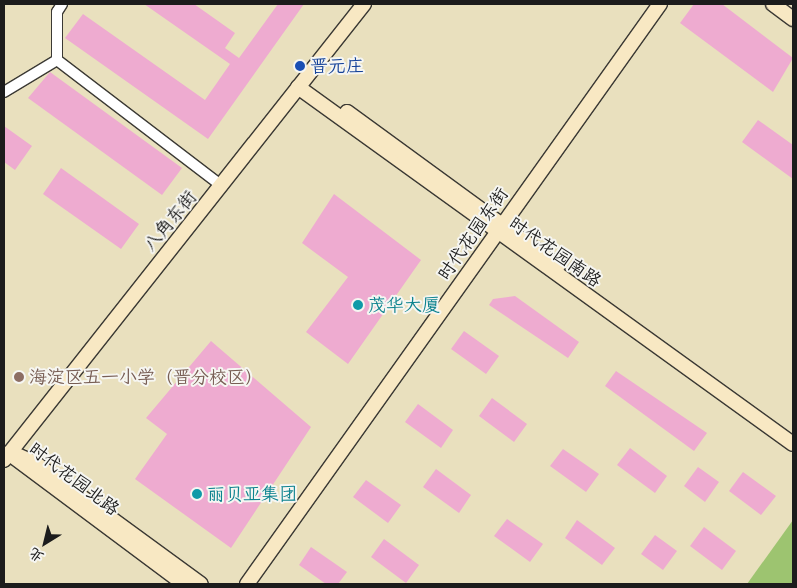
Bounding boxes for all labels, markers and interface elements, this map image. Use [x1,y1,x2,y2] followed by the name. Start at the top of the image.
[310,55,364,77] place label: 晋元庄
[294,60,306,72] marker: 晋元庄
[433,184,513,284] street label: 时代花园东街
[139,186,201,256] street label: 八角东街
[505,212,605,292] street label: 时代花园南路
[368,294,440,316] place label: 茂华大厦
[352,299,364,311] marker: 茂华大厦
[29,366,263,388] place label: 海淀区五一小学（晋分校区）
[13,371,25,383] marker: 海淀区五一小学（晋分校区）
[24,438,124,520] street label: 时代花园北路
[207,483,297,505] place label: 丽贝亚集团
[191,488,203,500] marker: 丽贝亚集团
[20,518,70,568] north arrow
[25,544,47,567] text: 北

